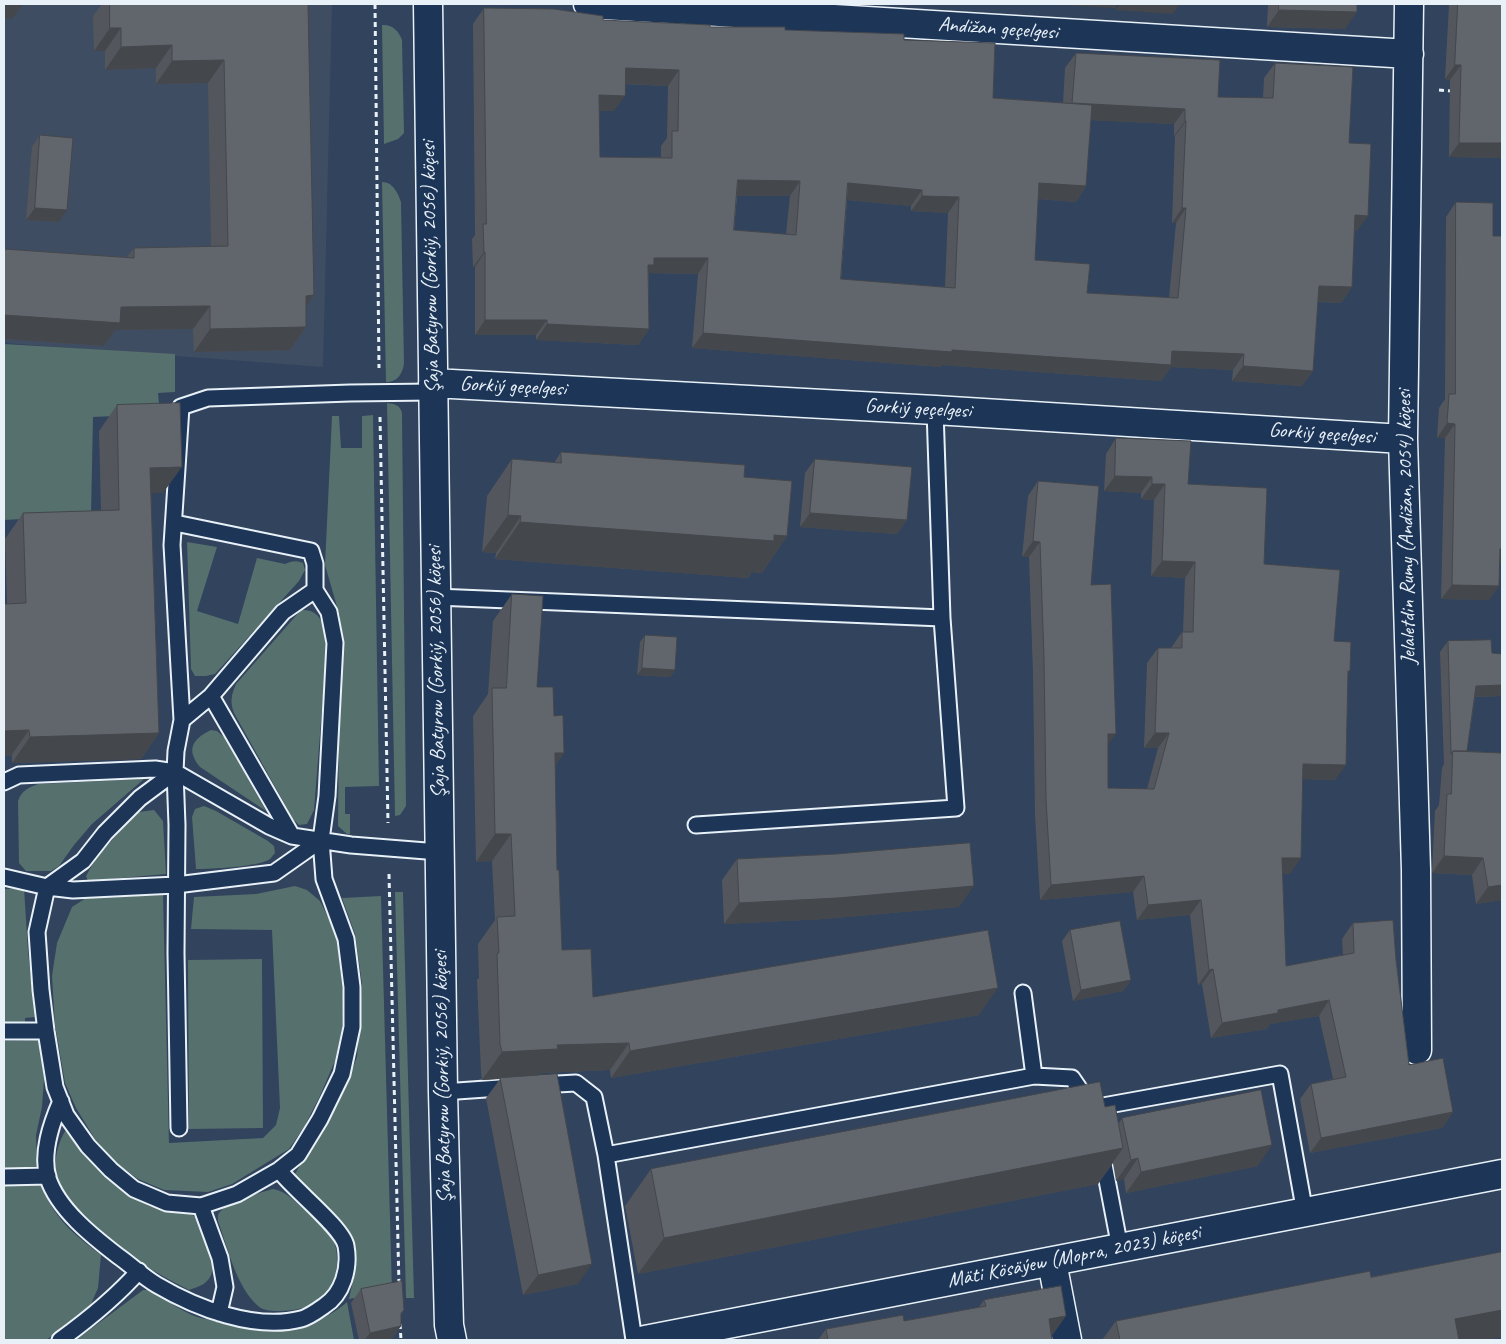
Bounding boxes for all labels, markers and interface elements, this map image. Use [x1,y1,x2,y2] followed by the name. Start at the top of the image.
[937,12,1059,46] street label: Andižan geçelgesi
[416,140,446,394] street label: Şaja Batyrow (Gorkiý, 2056) köçesi
[459,372,567,402] street label: Gorkiý geçelgesi
[1392,389,1422,665] street label: Jelaletdin Rumy (Andižan, 2054) köçesi
[864,394,972,424] street label: Gorkiý geçelgesi
[1268,418,1376,450] street label: Gorkiý geçelgesi
[422,545,452,799] street label: Şaja Batyrow (Gorkiý, 2056) köçesi
[428,950,458,1204] street label: Şaja Batyrow (Gorkiý, 2056) köçesi
[945,1220,1203,1294] street label: Mäti Kösäýew (Mopra, 2023) köçesi

